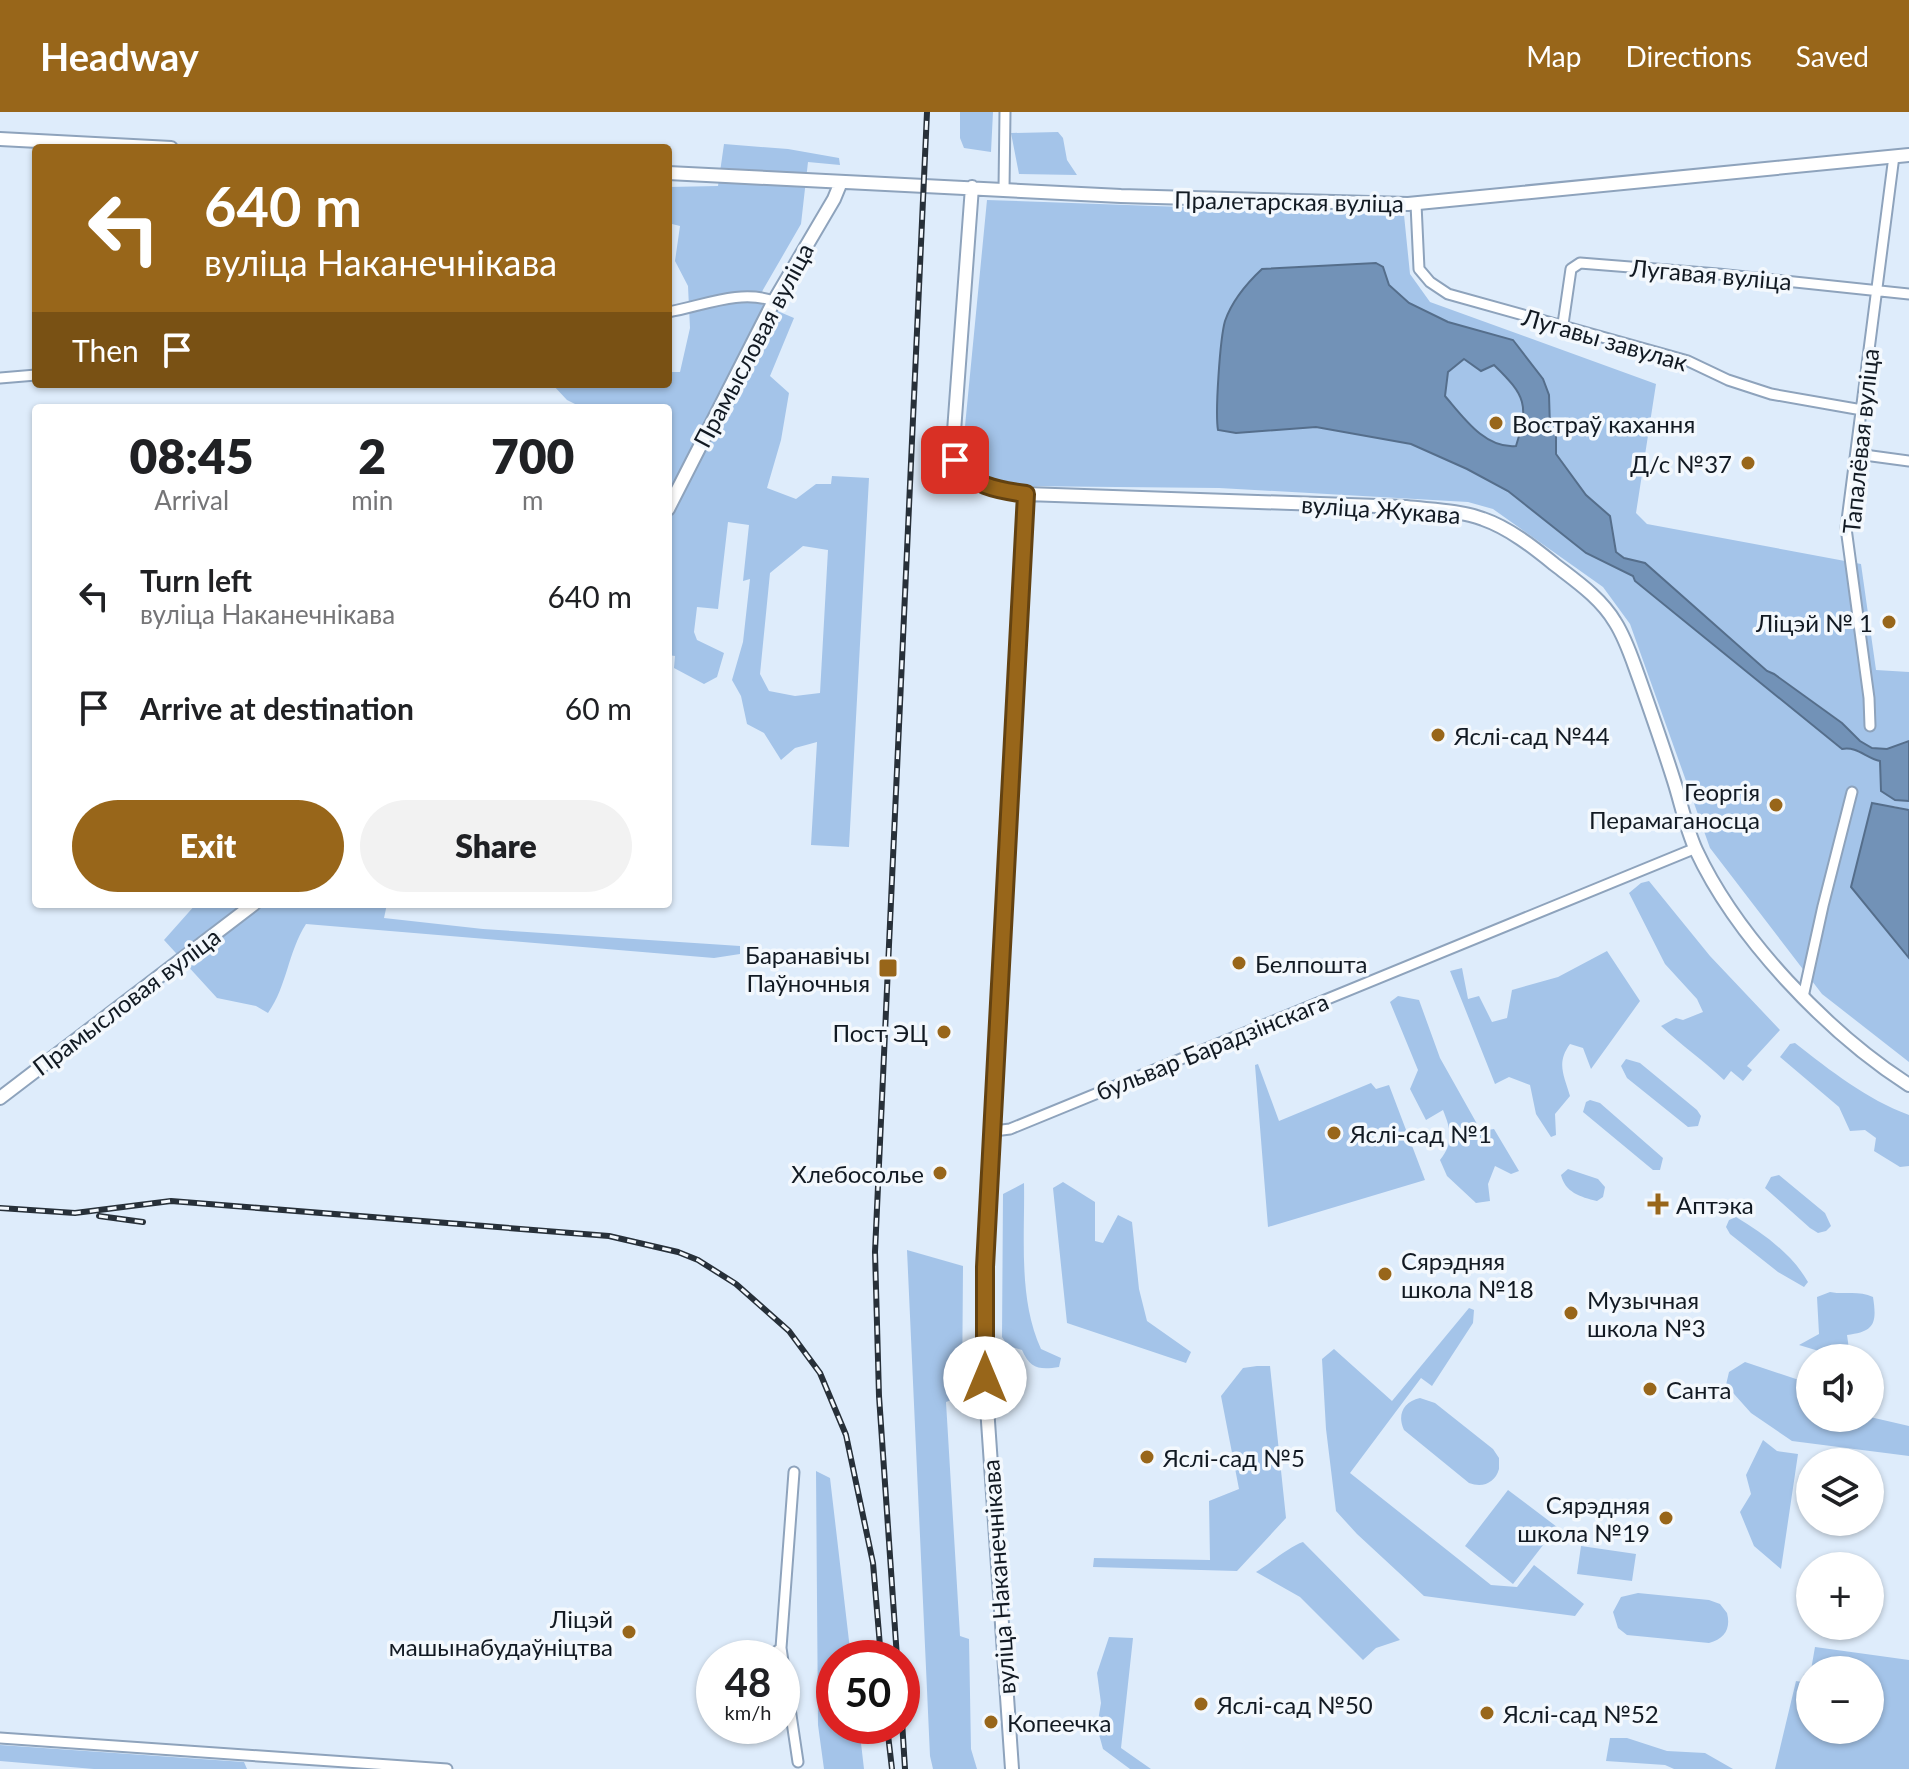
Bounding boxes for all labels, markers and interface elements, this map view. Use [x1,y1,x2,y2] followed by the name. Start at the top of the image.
[40,33,199,79] text: Headway
[1526,39,1581,73] text: Map
[1625,39,1752,73] text: Directions
[1796,39,1869,73] text: Saved
[204,172,362,239] text: 640 m
[72,176,176,280] icon: left
[1174,184,1404,218] street label: Пралетарская вуліца
[687,238,819,452] street label: Прамысловая вуліца
[204,240,557,284] text: вуліца Наканечнікава
[1628,252,1793,296] street label: Лугавая вуліца
[1518,301,1692,377] street label: Лугавы завулак
[155,328,199,372] icon: arrive
[72,332,139,368] text: Then
[1836,347,1884,535] street label: Тапалёвая вуліца
[1512,409,1695,438] place label: Востраў кахання
[1487,414,1505,432] marker: Востраў кахання
[921,426,989,494] pin
[130,427,254,484] text: 08:45
[358,427,386,484] text: 2
[491,427,574,484] text: 700
[933,438,977,482] icon: arrive
[1630,449,1732,478] place label: Д/с №37
[1739,454,1757,472] marker: Д/с №37
[154,484,229,516] text: Arrival
[351,484,393,516] text: min
[522,484,543,516] text: m
[1300,489,1462,529] street label: вуліца Жукава
[140,562,252,598] text: Turn left
[72,574,116,618] icon: left
[547,578,632,614] text: 640 m
[140,598,395,630] text: вуліца Наканечнікава
[1755,608,1873,637] place label: Ліцэй № 1
[1880,613,1898,631] marker: Ліцэй № 1
[72,686,116,730] icon: arrive
[140,690,414,726] text: Arrive at destination
[565,690,632,726] text: 60 m
[1453,721,1610,750] place label: Яслі-сад №44
[1429,726,1447,744] marker: Яслі-сад №44
[1589,777,1760,834] place label: Георгія Перамаганосца
[1767,796,1785,814] marker: Георгія Перамаганосца
[72,800,344,892] button: Exit
[360,800,632,892] button: Share
[27,921,225,1081] street label: Прамысловая вуліца
[745,940,870,997] place label: Баранавічы Паўночныя
[1255,949,1367,978] place label: Белпошта
[1230,954,1248,972] marker: Белпошта
[877,957,899,979] marker: Баранавічы Паўночныя
[1091,986,1333,1106] street label: бульвар Барадзінскага
[832,1018,928,1047] place label: Пост ЭЦ
[935,1023,953,1041] marker: Пост ЭЦ
[1349,1119,1492,1148] place label: Яслі-сад №1
[1325,1124,1343,1142] marker: Яслі-сад №1
[791,1159,924,1188] place label: Хлебосолье
[931,1164,949,1182] marker: Хлебосолье
[1676,1190,1754,1219] place label: Аптэка
[1647,1193,1669,1215] marker: Аптэка
[1401,1246,1534,1303] place label: Сярэдняя школа №18
[1376,1265,1394,1283] marker: Сярэдняя школа №18
[1587,1285,1706,1342] place label: Музычная школа №3
[1562,1304,1580,1322] marker: Музычная школа №3
[943,1336,1027,1420] position arrow
[1796,1344,1884,1744] map controls
[1796,1344,1884,1432] button: sound
[1666,1375,1731,1404] place label: Санта
[1641,1380,1659,1398] marker: Санта
[1162,1443,1305,1472] place label: Яслі-сад №5
[1138,1448,1156,1466] marker: Яслі-сад №5
[1796,1448,1884,1536] button: layers
[975,1459,1021,1695] street label: вуліца Наканечнікава
[1517,1490,1650,1547] place label: Сярэдняя школа №19
[1657,1509,1675,1527] marker: Сярэдняя школа №19
[1796,1552,1884,1640] button: +
[389,1604,613,1661] place label: Ліцэй машынабудаўніцтва
[620,1623,638,1641] marker: Ліцэй машынабудаўніцтва
[816,1640,920,1744] speed limit sign: 50
[1796,1656,1884,1744] button: −
[725,1658,771,1706] text: 48
[1216,1690,1373,1719] place label: Яслі-сад №50
[1192,1695,1210,1713] marker: Яслі-сад №50
[1502,1699,1659,1728] place label: Яслі-сад №52
[725,1700,771,1724] text: km/h
[1478,1704,1496,1722] marker: Яслі-сад №52
[1007,1708,1111,1737] place label: Копеечка
[982,1713,1000,1731] marker: Копеечка

